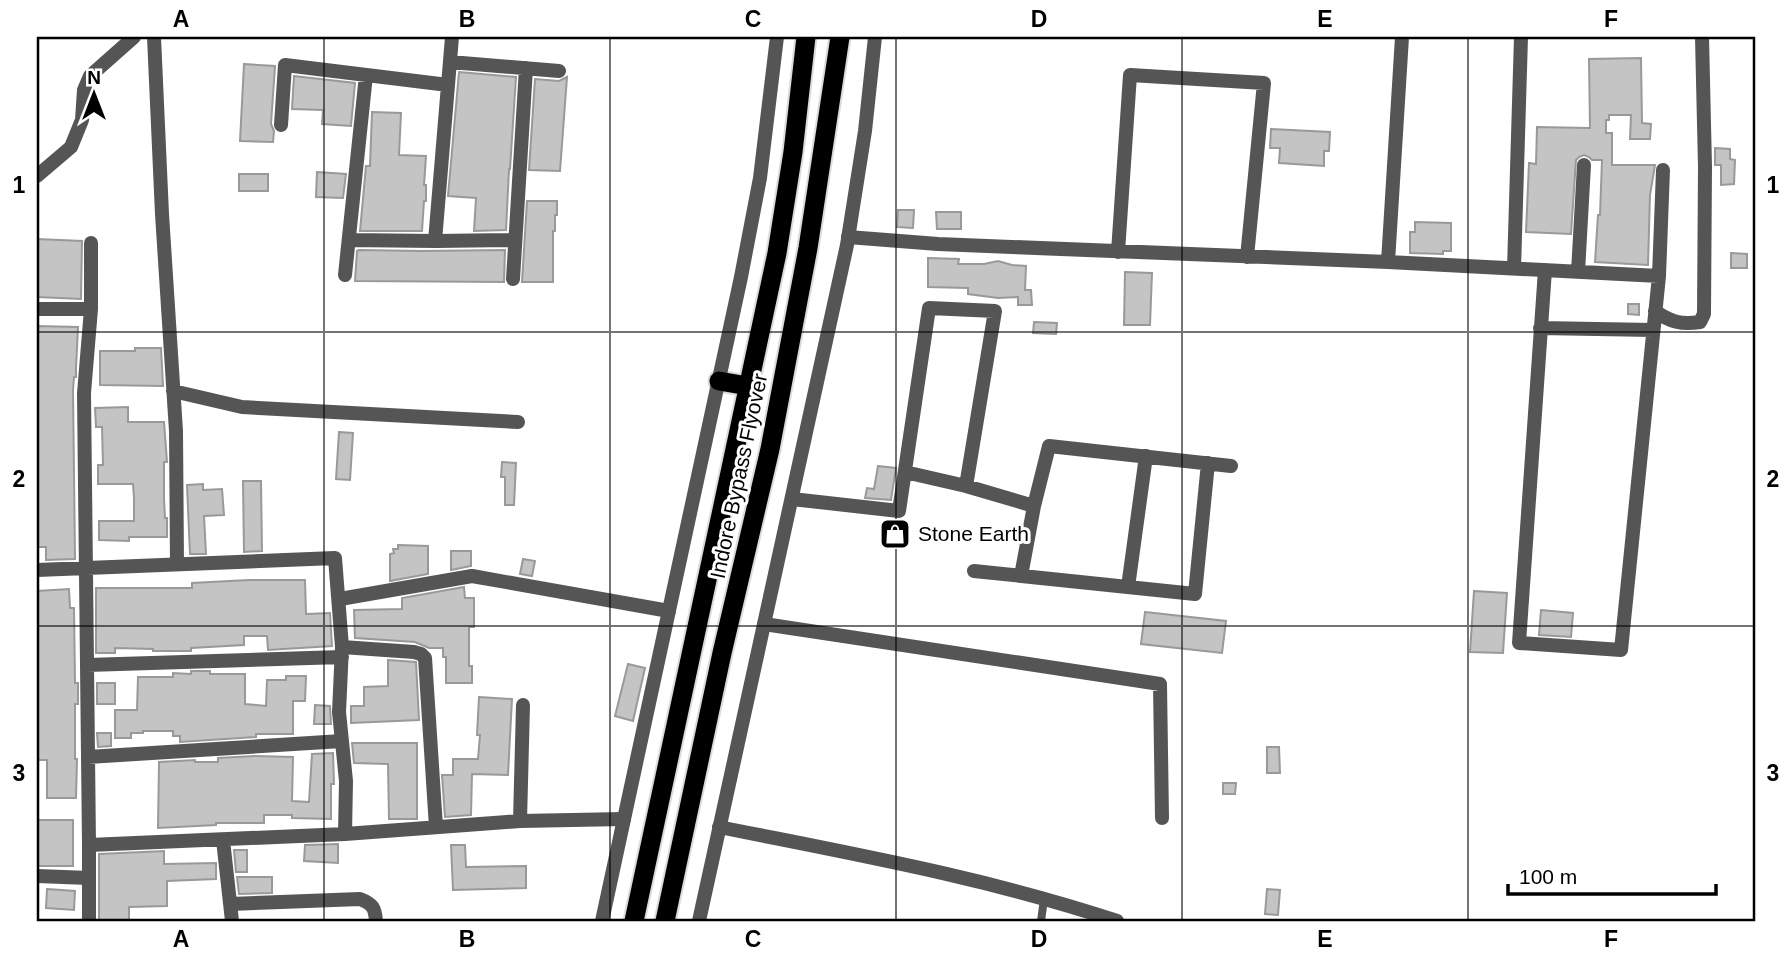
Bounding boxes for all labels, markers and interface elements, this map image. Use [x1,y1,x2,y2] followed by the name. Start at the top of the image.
[173,6,189,32] text: A
[459,6,475,32] text: B
[745,6,761,32] text: C
[1031,6,1047,32] text: D
[1317,6,1333,32] text: E
[1604,6,1618,32] text: F
[60,60,130,130] north arrow
[87,67,101,88] text: N
[13,172,26,198] text: 1
[1767,172,1780,198] text: 1
[706,371,771,580] street label: Indore Bypass Flyover
[13,466,25,492] text: 2
[1767,466,1779,492] text: 2
[878,517,912,551] shop icon: Stone Earth
[918,522,1029,545] place label: Stone Earth
[13,760,25,786] text: 3
[1767,760,1779,786] text: 3
[1508,853,1717,897] scale bar
[1519,865,1577,888] text: 100 m
[173,926,189,952] text: A
[459,926,475,952] text: B
[745,926,761,952] text: C
[1031,926,1047,952] text: D
[1317,926,1333,952] text: E
[1604,926,1618,952] text: F

